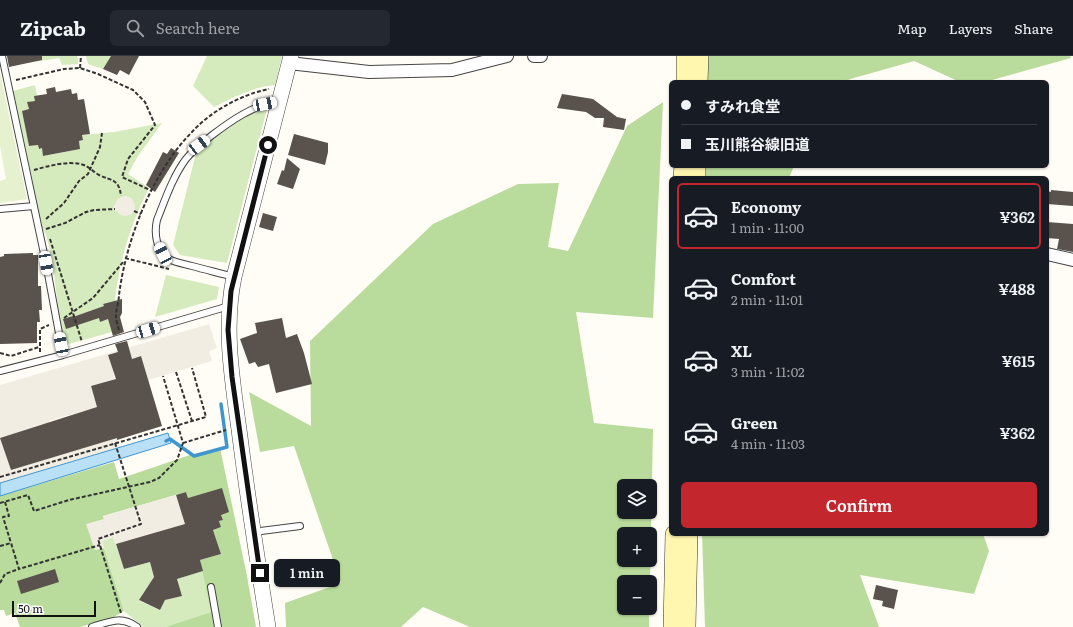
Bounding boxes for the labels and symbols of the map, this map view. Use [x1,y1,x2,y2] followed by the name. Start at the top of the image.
[252,96,278,112] car
[186,133,212,157] car
[259,136,277,154] route start
[152,241,174,267] car
[38,250,54,276] car
[135,321,161,339] car
[53,331,69,357] car
[274,559,340,587] callout: 1 min
[251,564,269,582] route end
[12,599,96,618] scale bar

